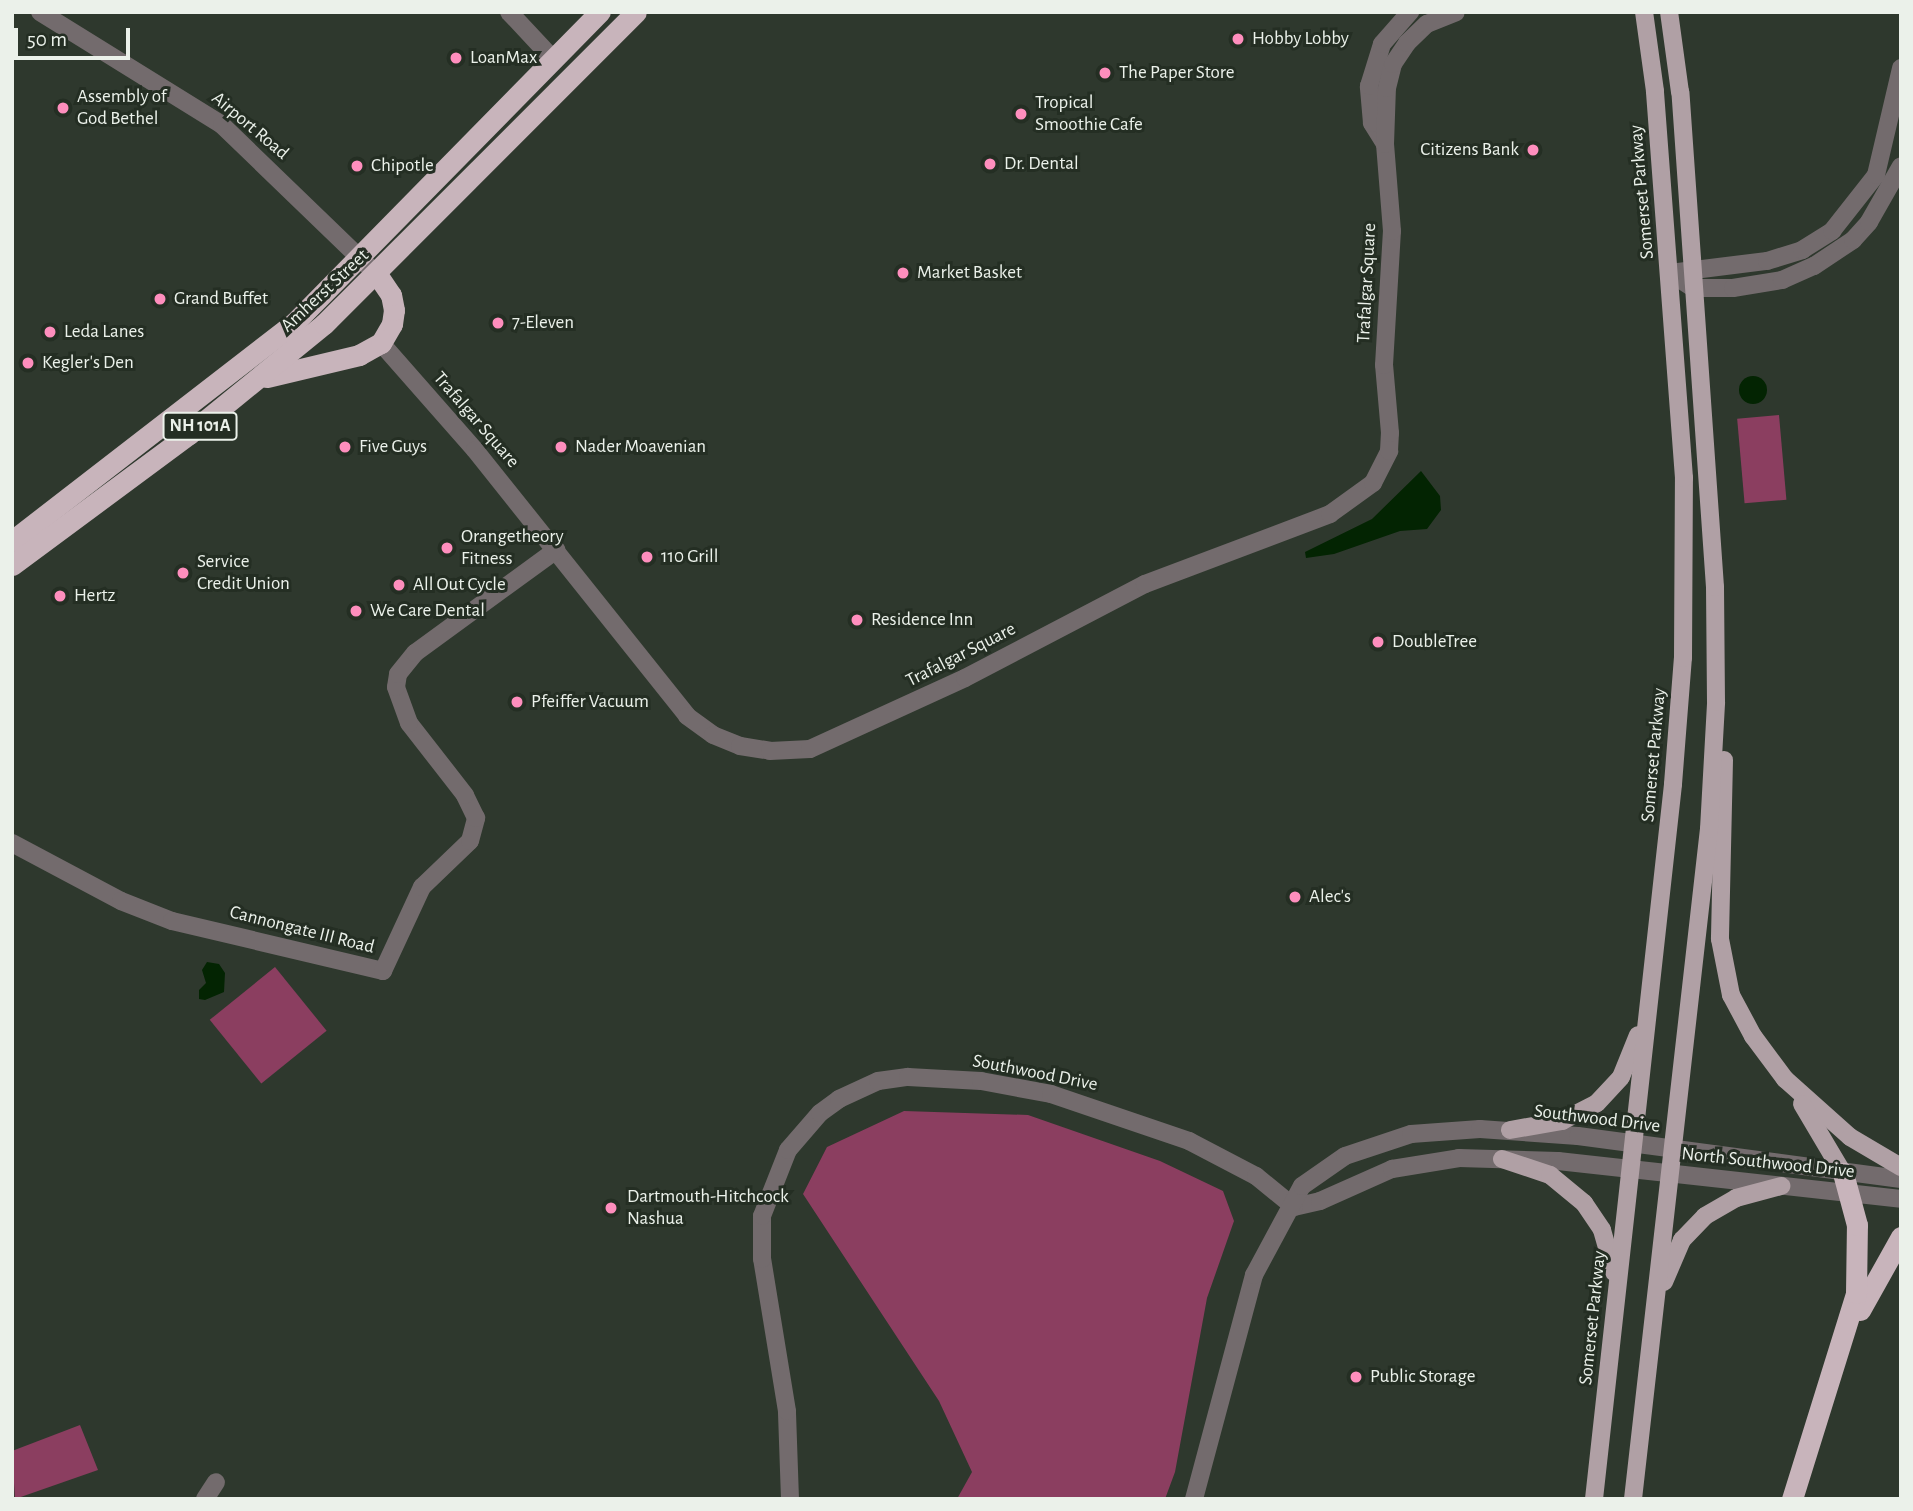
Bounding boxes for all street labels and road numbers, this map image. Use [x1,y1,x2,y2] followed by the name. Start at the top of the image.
[207,87,293,165] street label: Airport Road
[1625,124,1659,260] street label: Somerset Parkway
[1352,223,1382,343] street label: Trafalgar Square
[276,245,374,337] street label: Amherst Street
[428,367,524,473] street label: Trafalgar Square
[162,412,238,440] road number: NH 101A
[902,618,1020,692] street label: Trafalgar Square
[1637,687,1671,823] street label: Somerset Parkway
[227,901,377,959] street label: Cannongate III Road
[971,1050,1099,1096] street label: Southwood Drive
[1533,1100,1661,1138] street label: Southwood Drive
[1680,1143,1856,1183] street label: North Southwood Drive
[1575,1250,1611,1386] street label: Somerset Parkway

